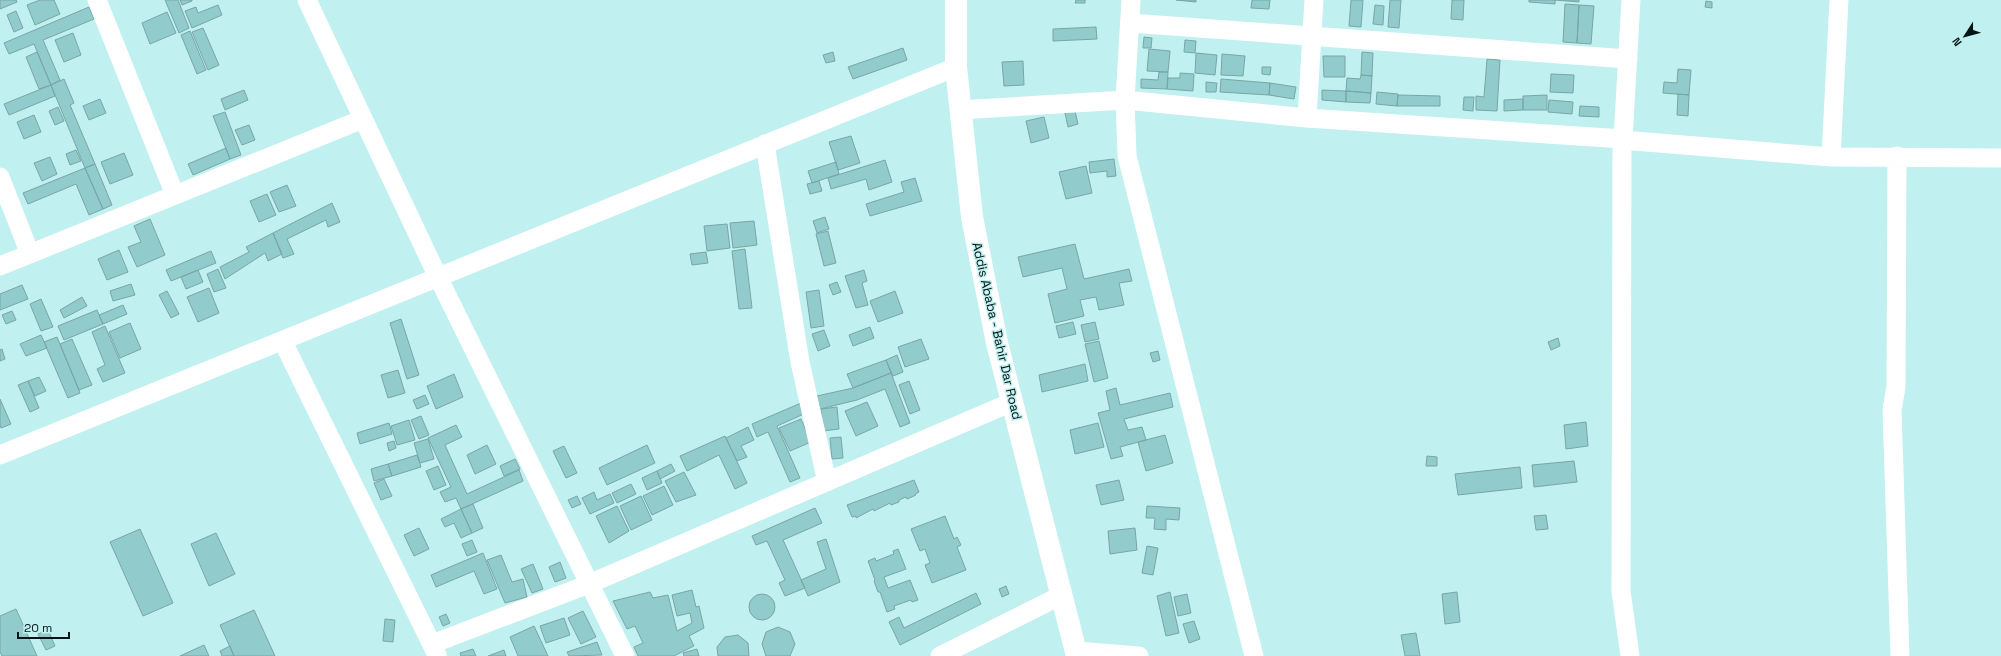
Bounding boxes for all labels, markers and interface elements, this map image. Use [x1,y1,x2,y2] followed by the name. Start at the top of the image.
[1945,16,1985,56] north arrow
[1949,35,1965,49] text: N
[968,241,1026,421] street label: Addis Ababa - Bahir Dar Road
[18,614,69,640] scale bar
[24,620,52,636] text: 20 m

